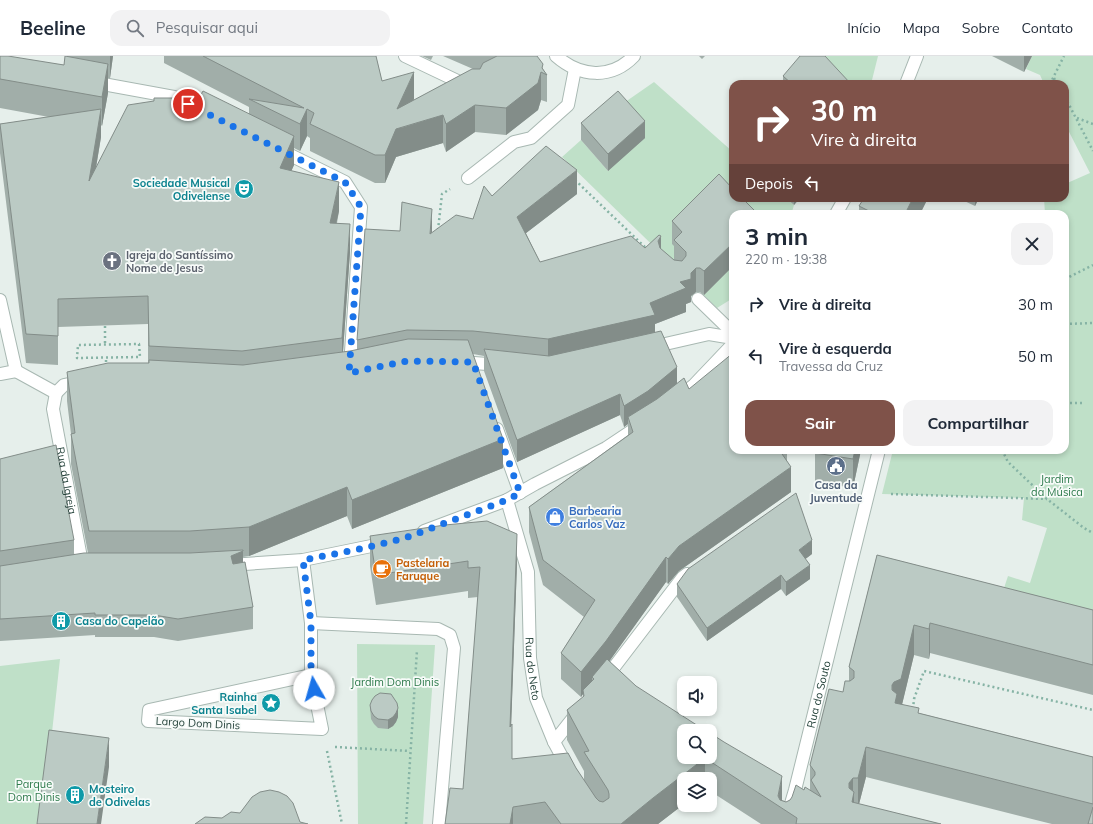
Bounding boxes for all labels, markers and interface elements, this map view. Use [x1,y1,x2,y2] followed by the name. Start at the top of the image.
[110,10,390,46] search box
[20,16,86,40] text: Beeline
[124,17,146,39] icon: search
[156,18,258,37] text: Pesquisar aqui
[847,19,881,37] text: Início
[903,19,940,37] text: Mapa
[962,19,1000,37] text: Sobre
[1022,19,1073,37] text: Contato
[171,87,205,121] pin
[177,93,199,115] icon: arrive
[811,93,877,128] text: 30 m
[745,96,797,148] icon: right
[811,128,917,151] text: Vire à direita
[801,172,823,194] icon: left
[745,174,793,193] text: Depois
[133,176,230,203] place label: Sociedade Musical Odivelense
[233,178,255,200] theatre icon: Sociedade Musical Odivelense
[745,221,808,251] text: 3 min
[1011,223,1053,265] button: close
[126,248,234,275] place label: Igreja do Santíssimo Nome de Jesus
[101,250,123,272] church icon: Igreja do Santíssimo Nome de Jesus
[745,251,827,267] text: 220 m · 19:38
[745,293,767,315] icon: right
[779,295,871,314] text: Vire à direita
[1018,295,1053,314] text: 30 m
[779,339,892,358] text: Vire à esquerda
[745,345,767,367] icon: left
[1018,347,1053,366] text: 50 m
[779,358,883,374] text: Travessa da Cruz
[745,400,895,446] button: Sair
[903,400,1053,446] button: Compartilhar
[53,446,80,515] street label: Rua da Igreja
[825,455,847,477] public building icon: Casa da Juventude
[1031,472,1083,499] park label: Jardim da Música
[810,478,862,505] place label: Casa da Juventude
[569,504,625,531] place label: Barbearia Carlos Vaz
[544,506,566,528] shop icon: Barbearia Carlos Vaz
[396,556,449,583] place label: Pastelaria Faruque
[371,558,393,580] cafe icon: Pastelaria Faruque
[50,610,72,632] building icon: Casa do Capelão
[75,614,165,628] place label: Casa do Capelão
[523,637,543,701] street label: Rua do Neto
[804,659,834,729] street label: Rua do Souto
[293,668,335,710] position arrow
[351,675,439,689] park label: Jardim Dom Dinis
[677,676,717,812] map controls
[677,676,717,716] button: sound
[191,690,257,717] place label: Rainha Santa Isabel
[260,692,282,714] place icon: Rainha Santa Isabel
[155,714,241,732] street label: Largo Dom Dinis
[677,724,717,764] button: search
[677,772,717,812] button: layers
[8,777,60,804] park label: Parque Dom Dinis
[89,782,151,809] place label: Mosteiro de Odivelas
[64,784,86,806] building icon: Mosteiro de Odivelas

